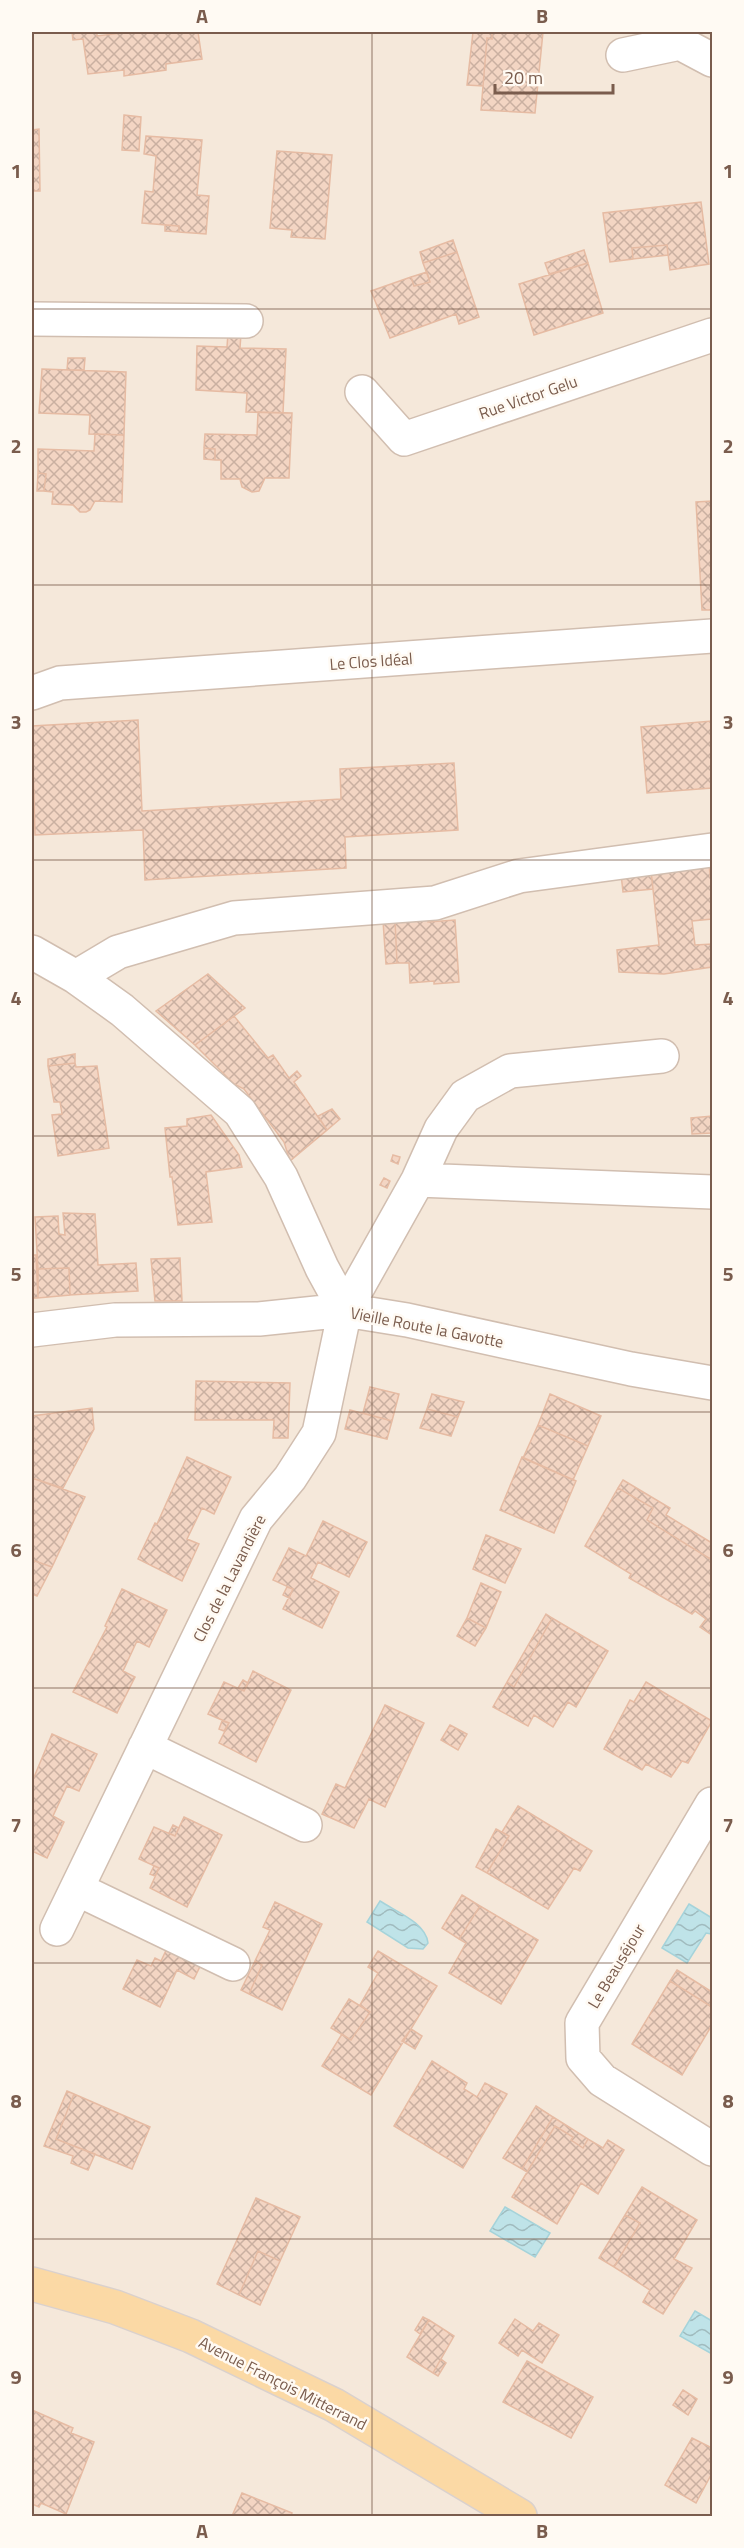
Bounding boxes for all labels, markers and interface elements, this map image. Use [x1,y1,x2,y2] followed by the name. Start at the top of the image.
[196,0,208,31] text: A
[536,0,548,31] text: B
[495,57,614,95] scale bar
[504,64,543,91] text: 20 m
[10,155,22,186] text: 1
[722,155,734,186] text: 1
[475,369,581,425] street label: Rue Victor Gelu
[10,430,22,461] text: 2
[722,430,734,461] text: 2
[329,646,413,676] street label: Le Clos Idéal
[10,706,22,737] text: 3
[722,706,734,737] text: 3
[10,982,22,1013] text: 4
[722,982,734,1013] text: 4
[10,1258,22,1289] text: 5
[722,1258,734,1289] text: 5
[348,1300,506,1354] street label: Vieille Route la Gavotte
[186,1510,272,1646] street label: Clos de la Lavandière
[10,1534,22,1565] text: 6
[722,1534,734,1565] text: 6
[10,1809,22,1840] text: 7
[722,1809,734,1840] text: 7
[581,1919,651,2013] street label: Le Beauséjour
[10,2085,22,2116] text: 8
[722,2085,734,2116] text: 8
[195,2330,371,2436] street label: Avenue François Mitterrand
[10,2361,22,2392] text: 9
[722,2361,734,2392] text: 9
[196,2515,208,2546] text: A
[536,2515,548,2546] text: B

